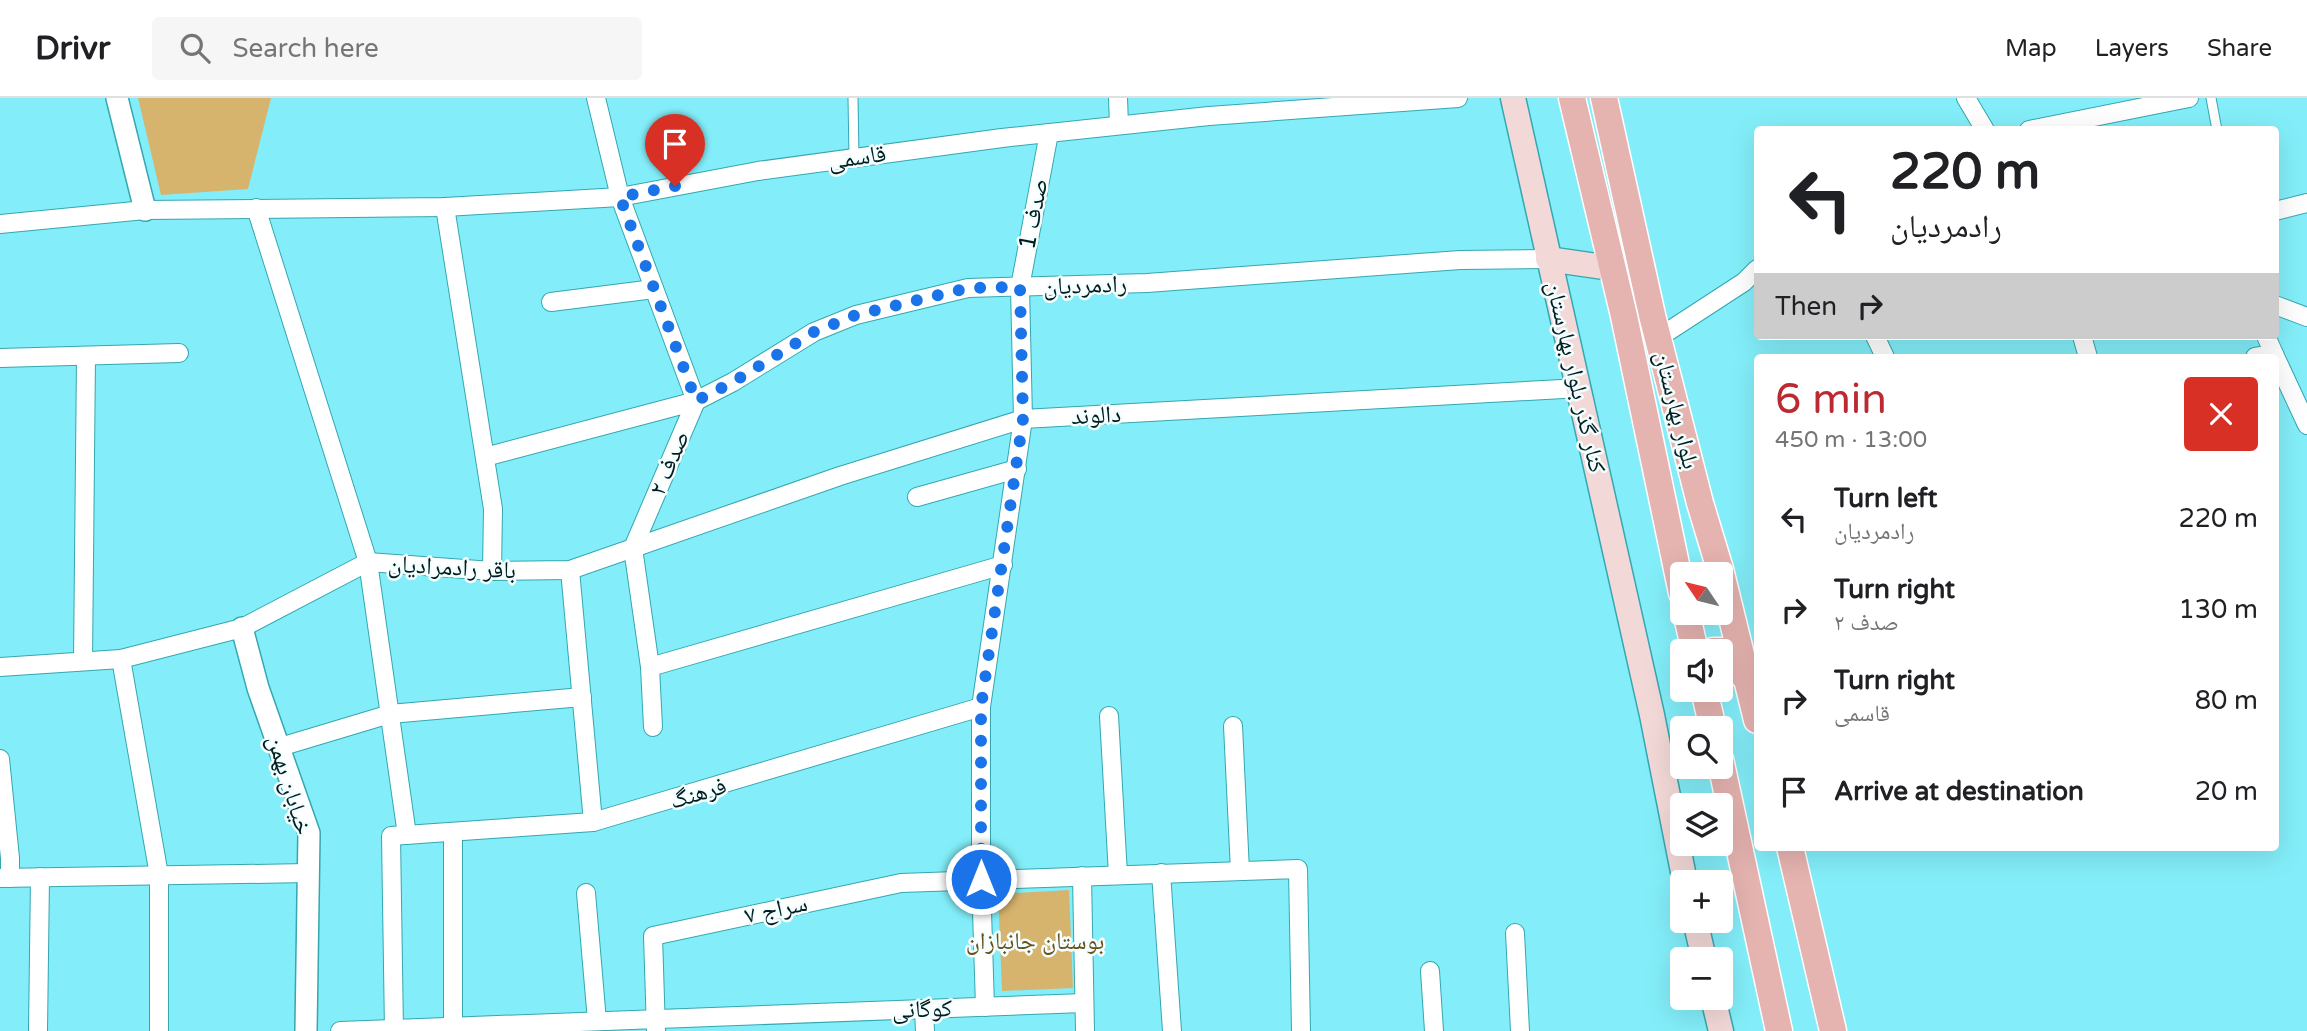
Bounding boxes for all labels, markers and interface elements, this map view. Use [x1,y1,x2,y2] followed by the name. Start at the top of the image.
[152,17,642,80] search box
[35,29,110,68] text: Drivr
[176,29,214,67] icon: search
[232,33,379,64] text: Search here
[2005,34,2057,63] text: Map
[2095,34,2169,63] text: Layers
[2207,34,2272,63] text: Share
[645,114,705,186] pin
[656,125,694,163] icon: arrive
[826,139,888,176] street label: قاسمی
[1890,143,2040,202] text: 220 m
[1775,154,1866,245] icon: left
[1012,176,1055,252] street label: صدف 1
[1890,208,2002,246] text: رادمردیان
[1043,270,1127,301] street label: رادمردیان
[1539,278,1612,476] street label: کنار گذر بلوار بهارستان
[1851,287,1889,325] icon: right
[1775,291,1837,322] text: Then
[1648,348,1705,472] street label: بلوار بهارستان
[1775,374,1887,425] text: 6 min
[2184,377,2258,451] button: close
[1070,400,1122,431] street label: دالوند
[643,426,696,500] street label: صدف ۲
[1775,426,1927,454] text: 450 m · 13:00
[1834,483,1937,514] text: Turn left
[1775,500,1813,538] icon: left
[2178,503,2258,534] text: 220 m
[1834,518,1914,546] text: رادمردیان
[387,550,517,585] street label: باقر رادمرادیان
[1670,562,1732,625] north arrow
[1670,562,1733,1010] map controls
[1834,574,1955,605] text: Turn right
[1775,591,1813,629] icon: right
[2178,594,2258,625] text: 130 m
[1834,609,1899,637] text: صدف ۲
[1670,639,1733,702] button: sound
[1834,665,1955,696] text: Turn right
[1775,682,1813,720] icon: right
[2195,685,2258,716] text: 80 m
[1834,700,1890,728] text: قاسمی
[1670,716,1733,779] button: search
[261,732,318,838] street label: خیابان بهمن
[666,771,730,816] street label: فرهنگ
[1775,773,1813,811] icon: arrive
[1834,776,2084,807] text: Arrive at destination
[2195,776,2258,807] text: 20 m
[1670,793,1733,856] button: layers
[944,842,1018,916] position arrow
[1670,870,1733,933] button: +
[742,889,810,930] street label: سراج ۷
[966,927,1104,956] park label: بوستان جانبازان
[1670,947,1733,1010] button: −
[891,994,953,1025] street label: کوگانی

